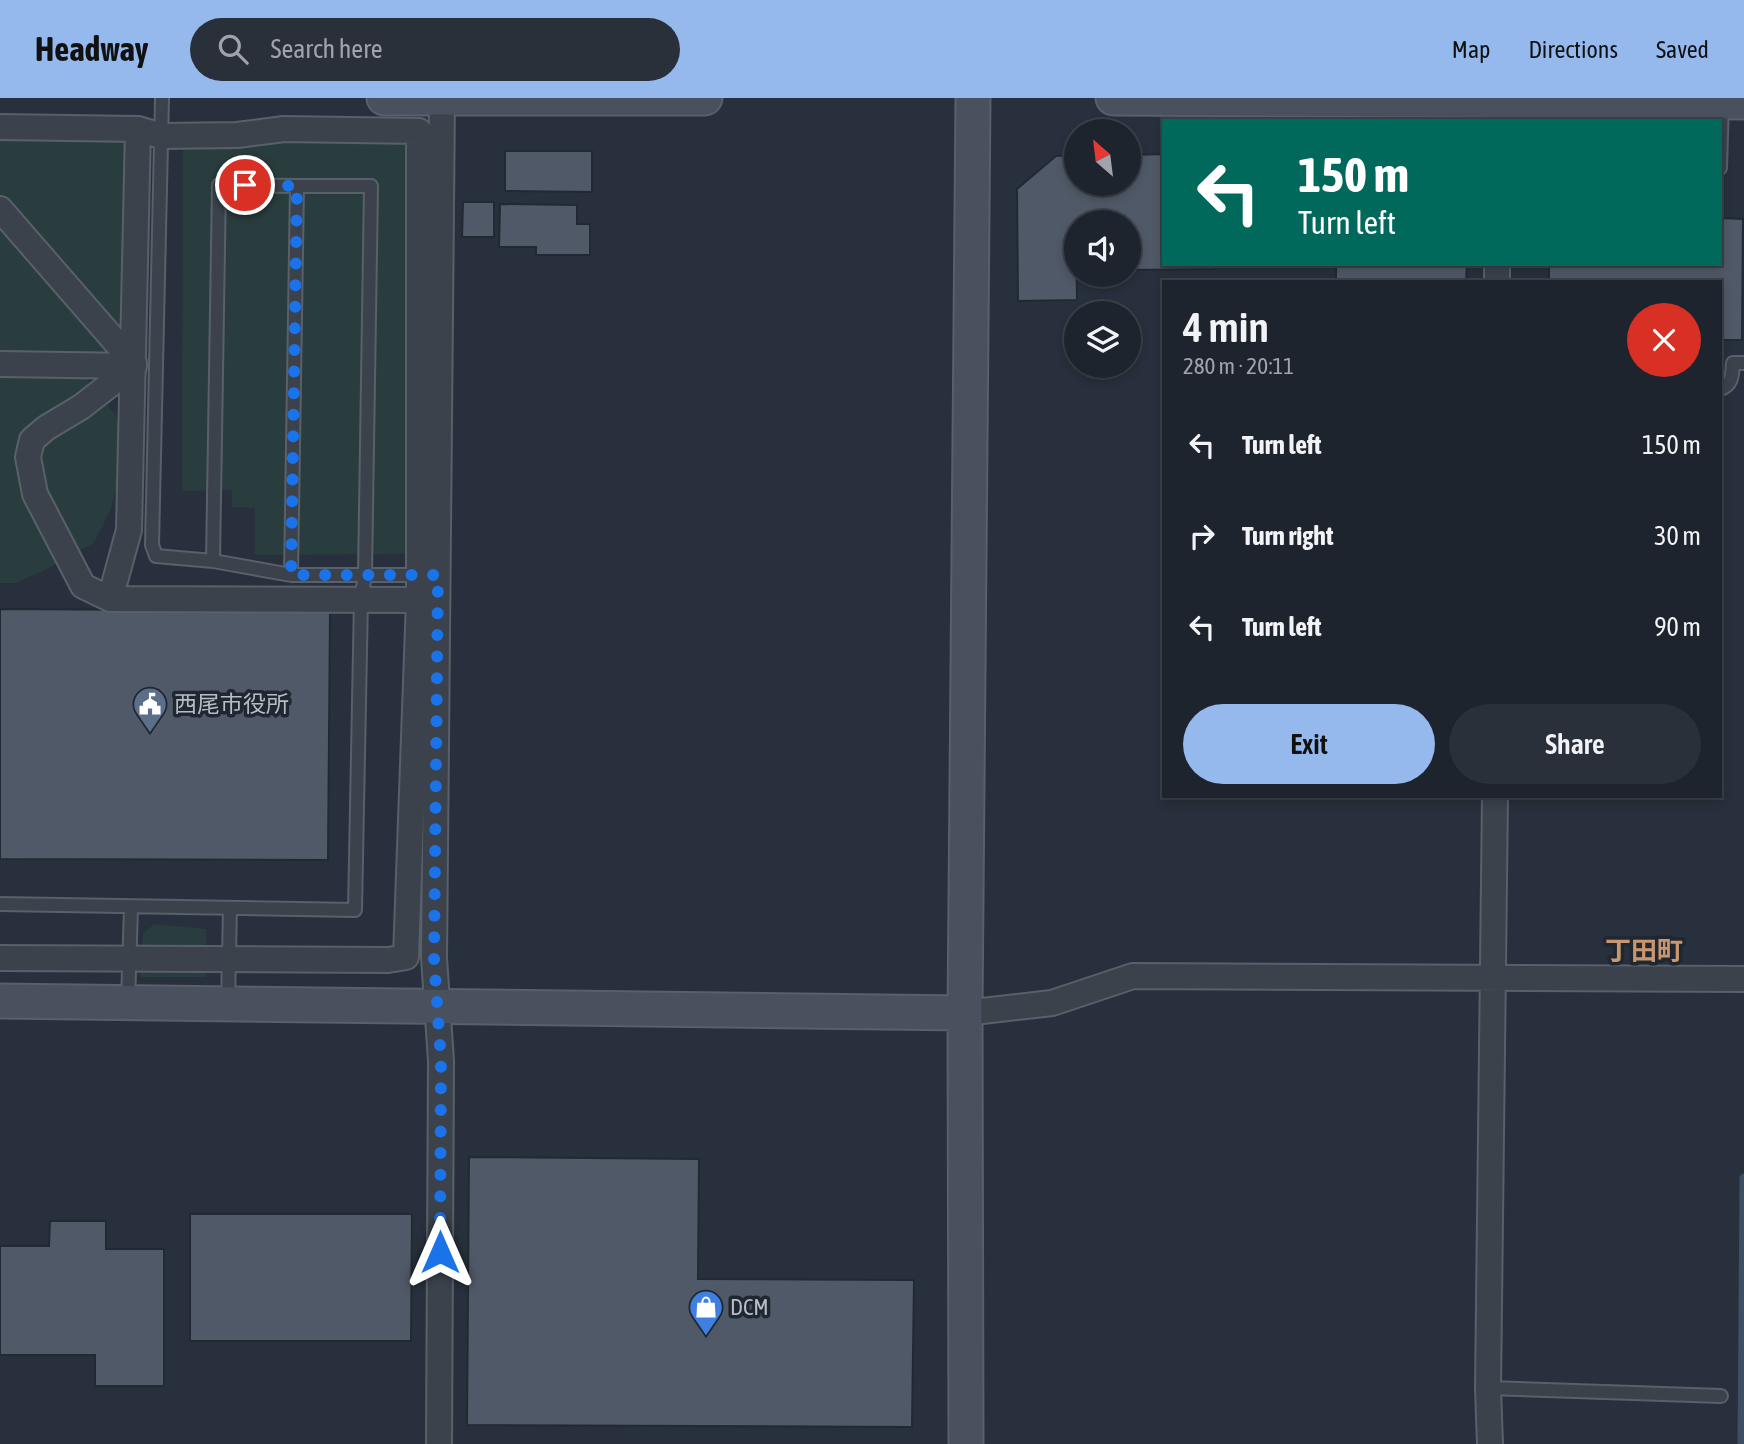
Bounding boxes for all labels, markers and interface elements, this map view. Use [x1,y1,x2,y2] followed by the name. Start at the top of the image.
[190,18,680,81] search box
[35,30,148,68] text: Headway
[214,30,252,68] icon: search
[270,34,383,64] text: Search here
[1452,36,1490,63] text: Map
[1528,36,1618,63] text: Directions
[1656,36,1709,63] text: Saved
[1064,119,1141,196] north arrow
[1064,119,1141,378] map controls
[1298,146,1409,202] text: 150 m
[1183,147,1274,238] icon: left
[215,155,275,215] pin
[226,166,264,204] icon: arrive
[1298,204,1396,241] text: Turn left
[1064,210,1141,287] button: sound
[1064,301,1141,378] button: layers
[1183,303,1269,351] text: 4 min
[1627,303,1701,377] button: close
[1183,353,1294,379] text: 280 m · 20:11
[1183,426,1221,464] icon: left
[1242,430,1322,460] text: Turn left
[1642,430,1701,460] text: 150 m
[1183,517,1221,555] icon: right
[1242,521,1333,551] text: Turn right
[1654,521,1701,551] text: 30 m
[1183,608,1221,646] icon: left
[1242,612,1322,642] text: Turn left
[1654,612,1701,642] text: 90 m
[131,685,169,734] public building icon: 西尾市役所
[174,691,289,717] place label: 西尾市役所
[1183,704,1435,784] button: Exit
[1449,704,1701,784] button: Share
[1605,936,1683,966] district label: 丁田町
[403,1215,477,1289] position arrow
[687,1288,725,1337] shop icon: DCM
[730,1294,769,1320] place label: DCM

